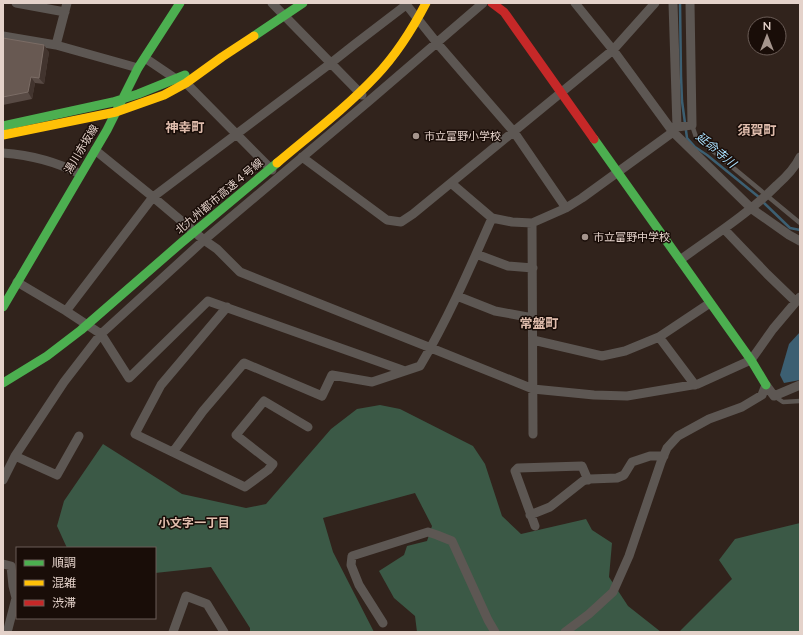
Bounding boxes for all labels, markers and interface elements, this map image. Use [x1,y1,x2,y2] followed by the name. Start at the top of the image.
[747,16,787,56] north arrow
[763,19,771,32] text: N
[165,119,205,135] district label: 神幸町
[61,122,100,176] street label: 湯川赤坂線
[737,122,777,138] district label: 須賀町
[693,128,741,172] water label: 延命寺川
[424,129,501,142] place label: 市立富野小学校
[411,131,421,141] marker: 市立富野小学校
[172,155,265,236] street label: 北九州都市高速４号線
[593,230,670,243] place label: 市立富野中学校
[580,232,590,242] marker: 市立富野中学校
[519,315,559,331] district label: 常盤町
[158,515,230,530] district label: 小文字一丁目
[16,547,156,619] legend
[52,555,76,570] text: 順調
[52,575,76,590] text: 混雑
[52,595,76,610] text: 渋滞

